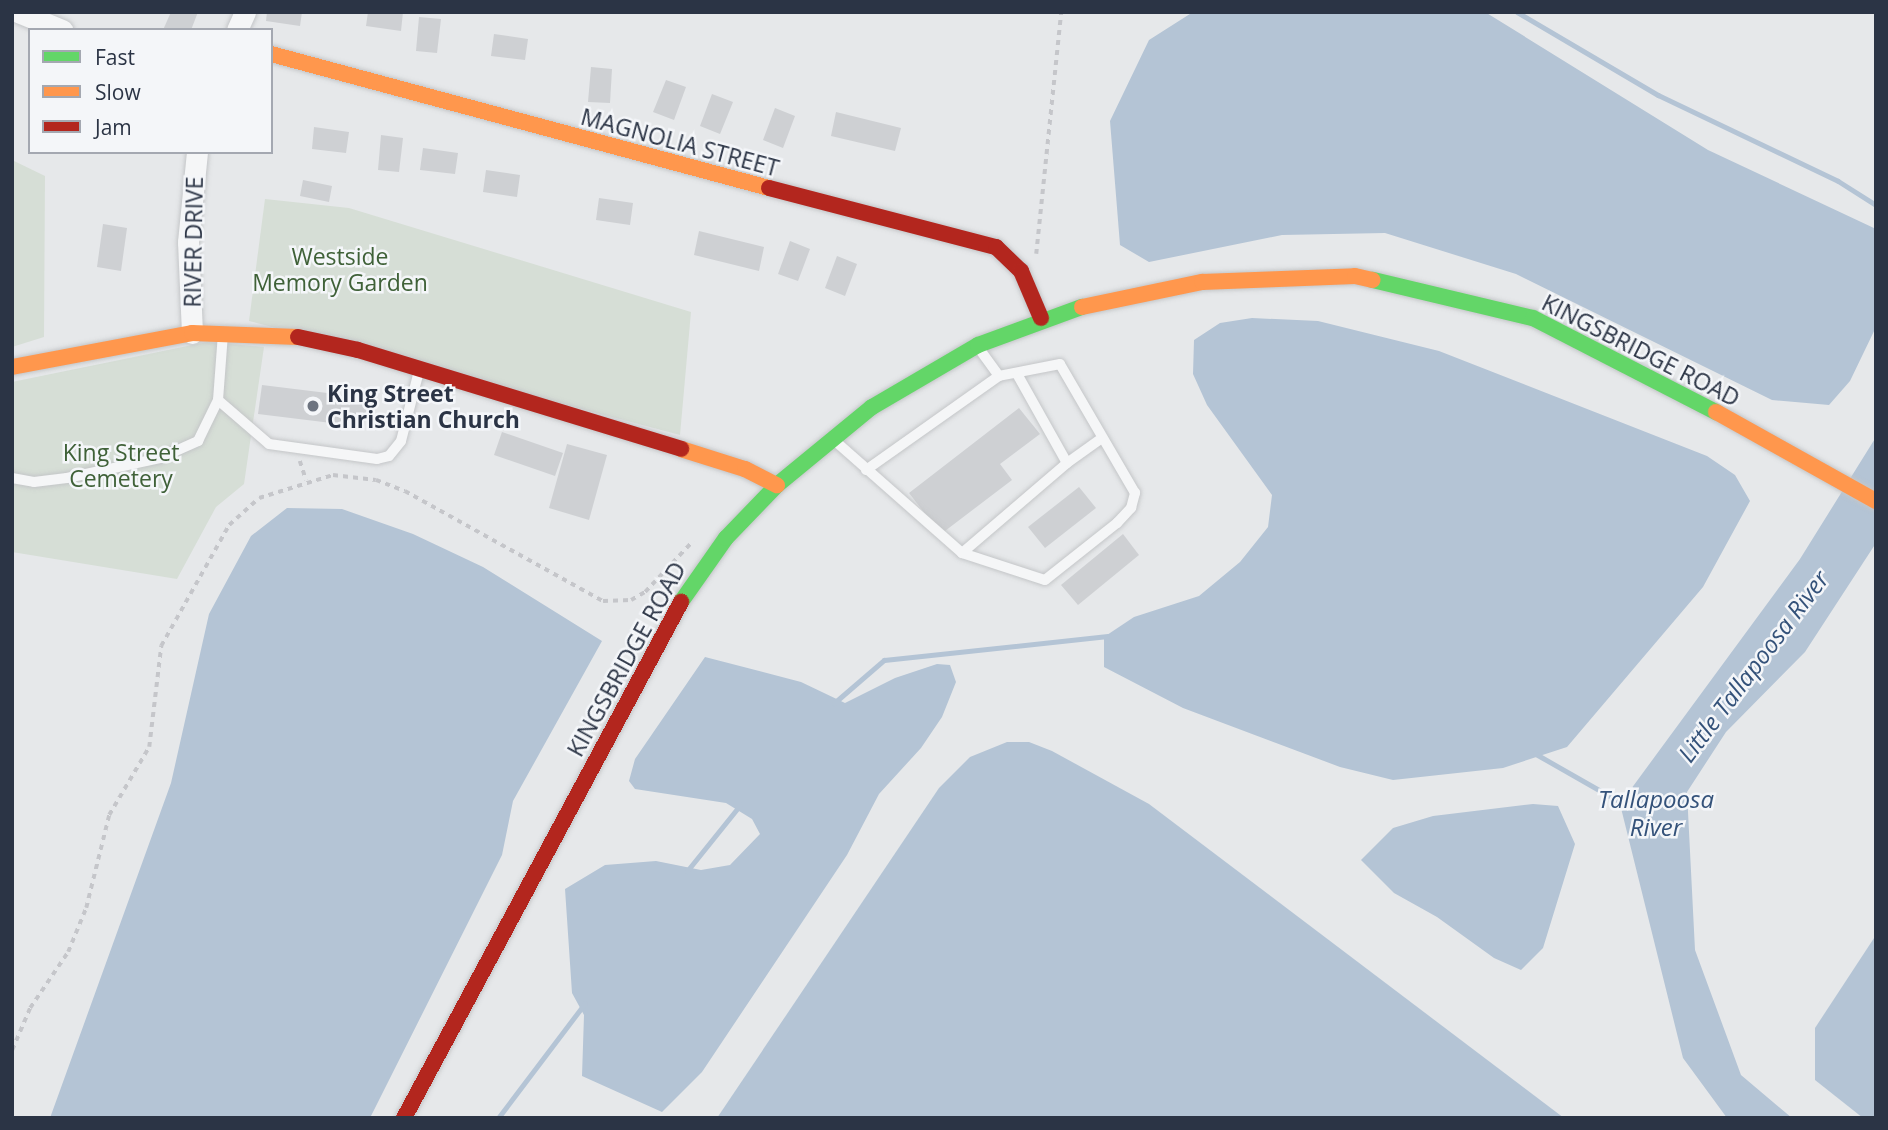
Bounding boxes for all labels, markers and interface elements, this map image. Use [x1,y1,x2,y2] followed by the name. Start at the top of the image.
[28,28,273,154] legend
[95,43,135,71] text: Fast
[95,78,141,106] text: Slow
[578,102,782,182] street label: MAGNOLIA STREET
[95,113,132,141] text: Jam
[178,176,208,308] street label: RIVER DRIVE
[252,242,428,296] park label: Westside Memory Garden
[1538,288,1744,412] street label: KINGSBRIDGE ROAD
[327,379,520,433] place label: King Street Christian Church
[305,398,321,414] marker: King Street Christian Church
[63,438,179,492] park label: King Street Cemetery
[561,557,691,761] street label: KINGSBRIDGE ROAD
[1672,565,1834,767] water label: Little Tallapoosa River
[1598,785,1714,841] water label: Tallapoosa River

